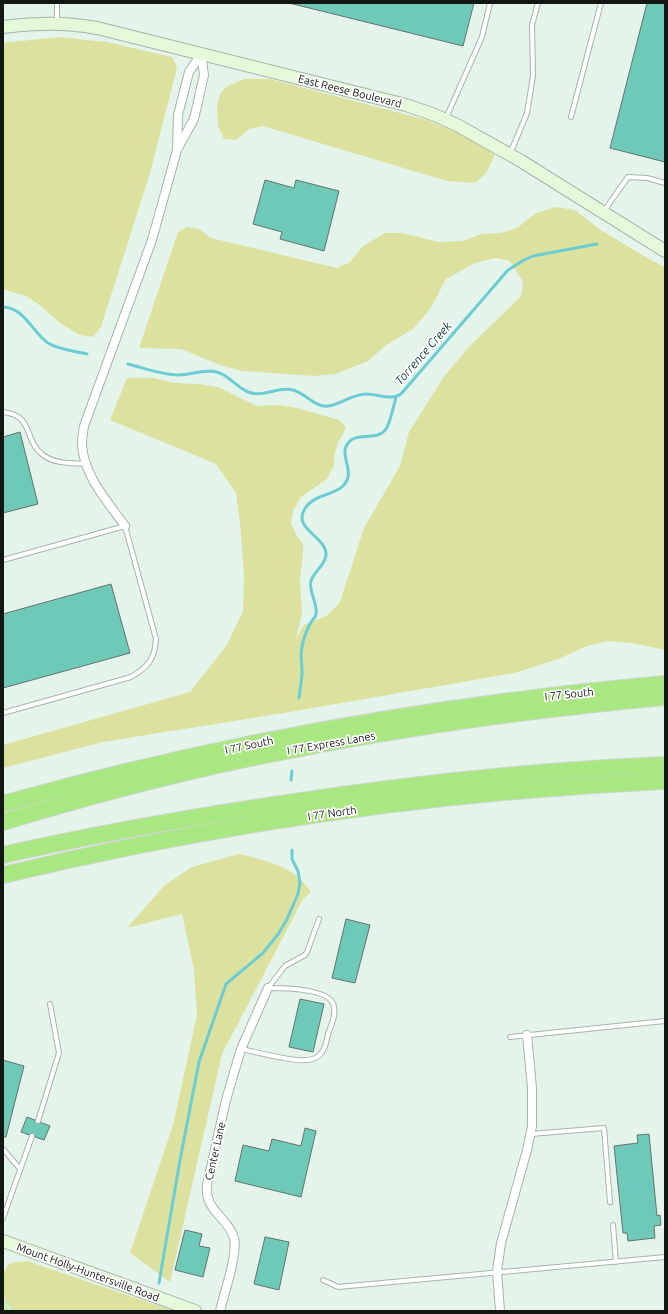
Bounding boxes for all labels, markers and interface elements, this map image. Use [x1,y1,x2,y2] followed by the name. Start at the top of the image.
[297,72,403,110] street label: East Reese Boulevard
[392,318,454,387] water label: Torrence Creek
[544,685,594,703] street label: I 77 South
[286,729,376,757] street label: I 77 Express Lanes
[224,734,274,756] street label: I 77 South
[307,804,357,822] street label: I 77 North
[202,1121,228,1181] street label: Center Lane
[15,1241,161,1303] street label: Mount Holly-Huntersville Road

